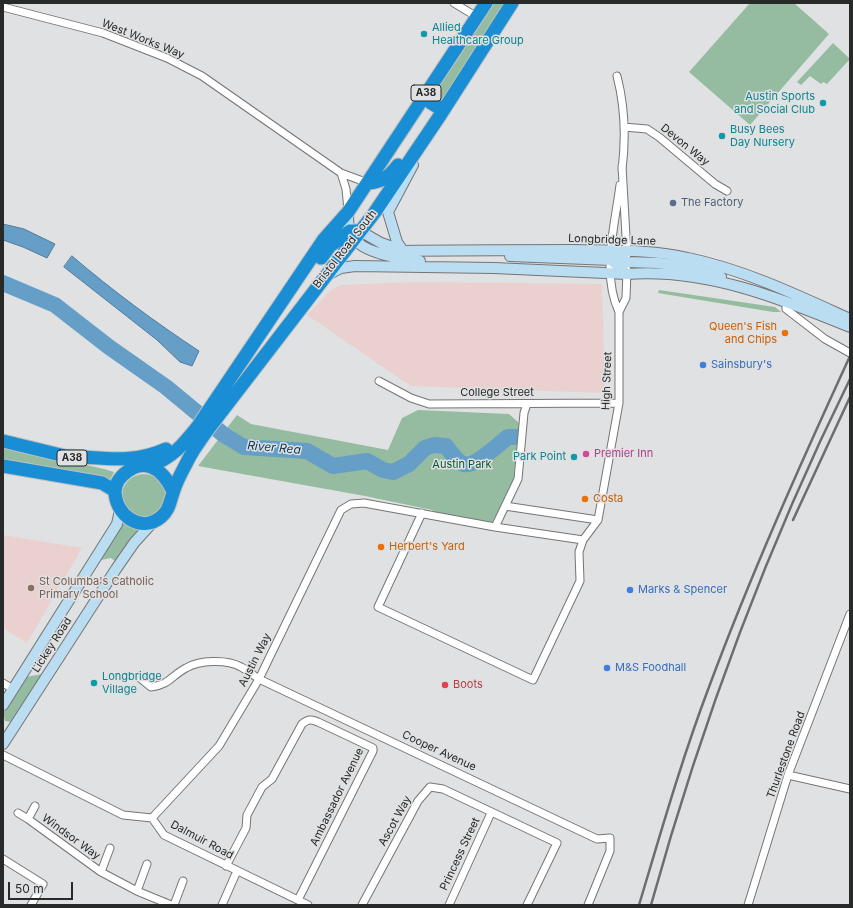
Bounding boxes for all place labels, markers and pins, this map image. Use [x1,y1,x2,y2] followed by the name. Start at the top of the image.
[432,21,524,47] place label: Allied Healthcare Group
[419,29,429,39] marker: Allied Healthcare Group
[734,90,815,116] place label: Austin Sports and Social Club
[818,98,828,108] marker: Austin Sports and Social Club
[730,123,795,149] place label: Busy Bees Day Nursery
[717,131,727,141] marker: Busy Bees Day Nursery
[681,196,743,210] place label: The Factory
[668,198,678,208] marker: The Factory
[709,320,777,346] place label: Queen's Fish and Chips
[780,328,790,338] marker: Queen's Fish and Chips
[711,358,772,372] place label: Sainsbury's
[698,360,708,370] marker: Sainsbury's
[594,447,653,461] place label: Premier Inn
[581,449,591,459] marker: Premier Inn
[513,450,566,464] place label: Park Point
[569,452,579,462] marker: Park Point
[593,492,623,506] place label: Costa
[580,494,590,504] marker: Costa
[389,540,465,554] place label: Herbert's Yard
[376,542,386,552] marker: Herbert's Yard
[39,575,154,601] place label: St Columba's Catholic Primary School
[26,583,36,593] marker: St Columba's Catholic Primary School
[638,583,727,597] place label: Marks & Spencer
[625,585,635,595] marker: Marks & Spencer
[615,661,686,675] place label: M&S Foodhall
[602,663,612,673] marker: M&S Foodhall
[102,670,162,696] place label: Longbridge Village
[89,678,99,688] marker: Longbridge Village
[453,678,483,692] place label: Boots
[440,680,450,690] marker: Boots

